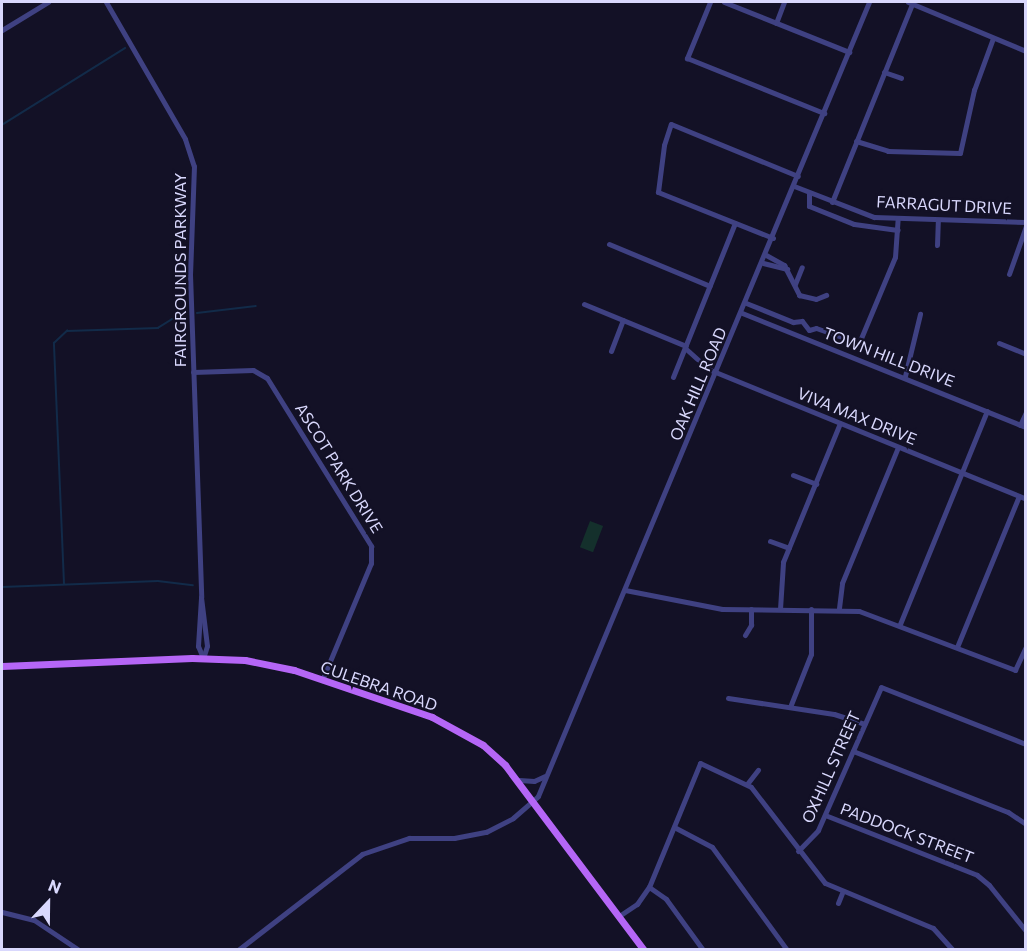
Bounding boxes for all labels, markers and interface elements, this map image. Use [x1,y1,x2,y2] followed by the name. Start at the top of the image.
[170,173,190,367] street label: FAIRGROUNDS PARKWAY
[876,192,1012,218] street label: FARRAGUT DRIVE
[821,323,957,391] street label: TOWN HILL DRIVE
[665,324,731,444] street label: OAK HILL ROAD
[794,383,920,449] street label: VIVA MAX DRIVE
[291,400,387,536] street label: ASCOT PARK DRIVE
[318,657,440,715] street label: CULEBRA ROAD
[798,708,864,826] street label: OXHILL STREET
[838,799,976,867] street label: PADDOCK STREET
[18,873,78,933] north arrow
[46,875,64,897] text: N

